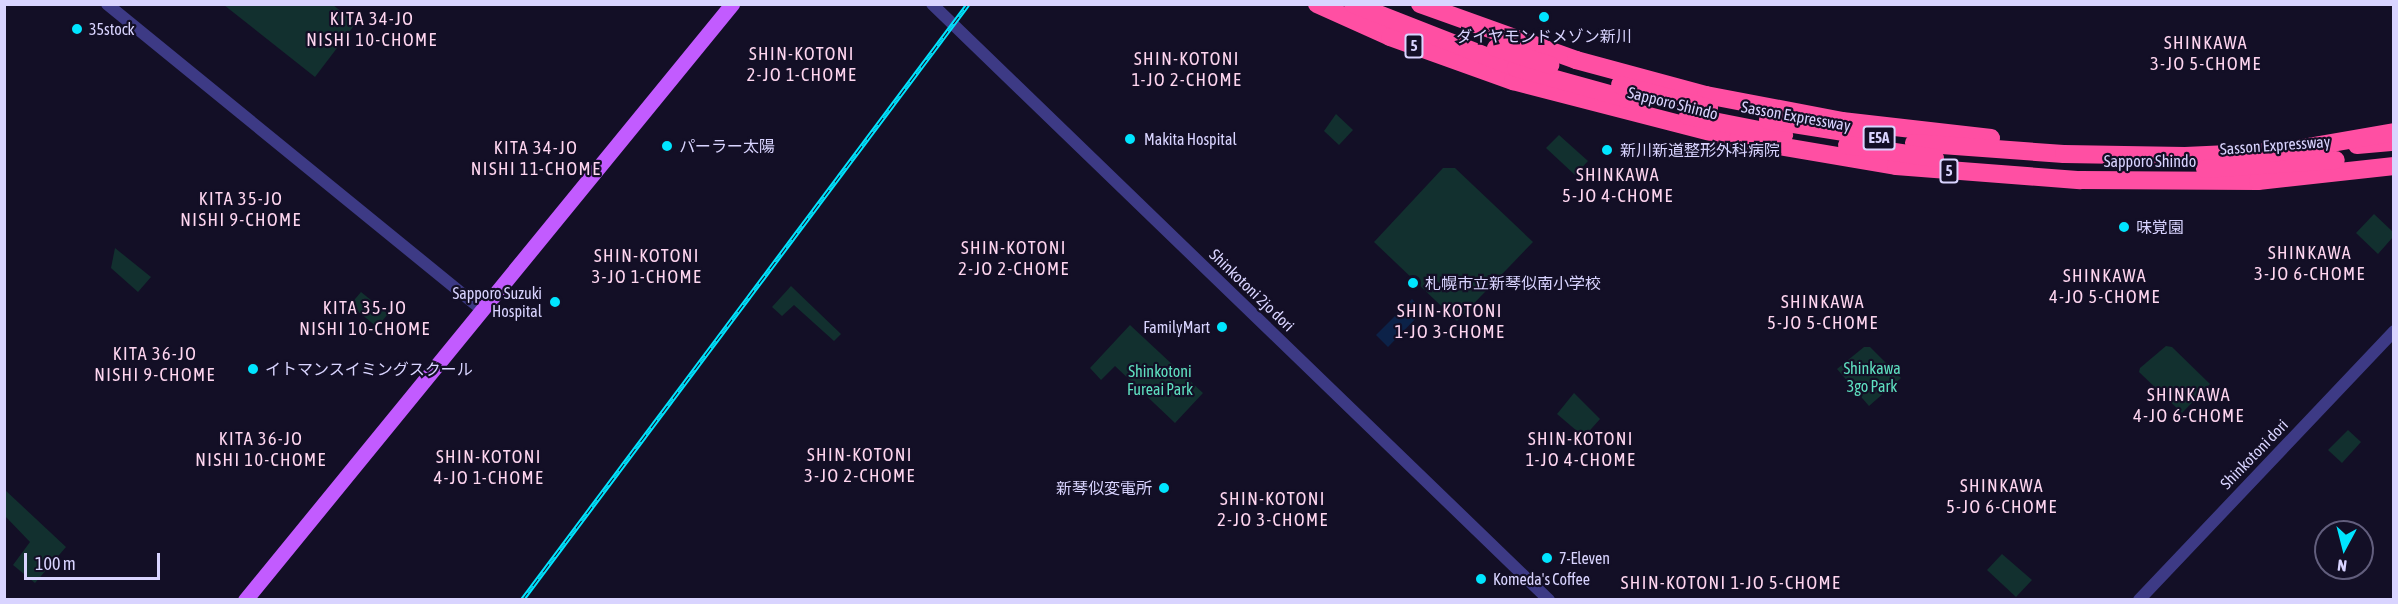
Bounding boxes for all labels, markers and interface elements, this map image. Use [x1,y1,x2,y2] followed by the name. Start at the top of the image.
[306,9,438,52] district label: KITA 34-JO NISHI 10-CHOME
[1537,10,1551,24] marker: ダイヤモンドメゾン新川
[89,19,135,39] place label: 35stock
[70,22,84,36] marker: 35stock
[1456,26,1632,46] place label: ダイヤモンドメゾン新川
[2150,33,2262,76] district label: SHINKAWA 3-JO 5-CHOME
[1404,34,1424,58] road number: 5
[747,44,857,86] district label: SHIN-KOTONI 2-JO 1-CHOME
[1132,49,1242,92] district label: SHIN-KOTONI 1-JO 2-CHOME
[1626,83,1720,123] street label: Sapporo Shindo
[1740,97,1852,135] street label: Sasson Expressway
[1862,126,1896,150] road number: E5A
[1144,129,1237,149] place label: Makita Hospital
[1121,130,1139,148] marker: Makita Hospital
[2219,132,2331,158] street label: Sasson Expressway
[679,136,775,156] place label: パーラー太陽
[471,138,601,180] district label: KITA 34-JO NISHI 11-CHOME
[660,139,674,153] marker: パーラー太陽
[1620,140,1780,160] place label: 新川新道整形外科病院
[1598,141,1616,159] marker: 新川新道整形外科病院
[2104,151,2196,171] street label: Sapporo Shindo
[1938,159,1960,183] road number: 5
[1562,165,1674,207] district label: SHINKAWA 5-JO 4-CHOME
[180,189,302,232] district label: KITA 35-JO NISHI 9-CHOME
[2136,217,2184,237] place label: 味覚園
[2117,220,2131,234] marker: 味覚園
[958,238,1070,280] district label: SHIN-KOTONI 2-JO 2-CHOME
[2254,243,2366,286] district label: SHINKAWA 3-JO 6-CHOME
[1206,245,1298,335] street label: Shinkotoni 2jo dori
[592,246,702,288] district label: SHIN-KOTONI 3-JO 1-CHOME
[2049,266,2161,308] district label: SHINKAWA 4-JO 5-CHOME
[1425,273,1601,293] place label: 札幌市立新琴似南小学校
[1406,276,1420,290] marker: 札幌市立新琴似南小学校
[453,283,542,321] place label: Sapporo Suzuki Hospital
[1767,292,1879,334] district label: SHINKAWA 5-JO 5-CHOME
[546,293,564,311] marker: Sapporo Suzuki Hospital
[299,298,431,340] district label: KITA 35-JO NISHI 10-CHOME
[1395,301,1505,344] district label: SHIN-KOTONI 1-JO 3-CHOME
[1143,317,1210,337] place label: FamilyMart
[1215,320,1229,334] marker: FamilyMart
[94,344,216,386] district label: KITA 36-JO NISHI 9-CHOME
[1843,358,1901,396] park label: Shinkawa 3go Park
[265,359,473,379] place label: イトマンスイミングスクール
[1127,361,1193,399] park label: Shinkotoni Fureai Park
[246,362,260,376] marker: イトマンスイミングスクール
[2133,385,2245,428] district label: SHINKAWA 4-JO 6-CHOME
[2216,415,2292,493] street label: Shinkotoni dori
[195,429,327,472] district label: KITA 36-JO NISHI 10-CHOME
[1526,429,1636,472] district label: SHIN-KOTONI 1-JO 4-CHOME
[804,445,916,488] district label: SHIN-KOTONI 3-JO 2-CHOME
[434,447,544,490] district label: SHIN-KOTONI 4-JO 1-CHOME
[1946,476,2058,518] district label: SHINKAWA 5-JO 6-CHOME
[1056,478,1152,498] place label: 新琴似変電所
[1157,481,1171,495] marker: 新琴似変電所
[1217,489,1329,532] district label: SHIN-KOTONI 2-JO 3-CHOME
[2314,520,2374,580] north arrow
[27,541,164,579] scale bar
[1559,548,1610,568] place label: 7-Eleven
[1540,551,1554,565] marker: 7-Eleven
[35,553,76,574] text: 100 m
[2336,556,2348,575] text: N
[1493,569,1590,589] place label: Komeda's Coffee
[1474,572,1488,586] marker: Komeda's Coffee
[1621,572,1841,594] district label: SHIN-KOTONI 1-JO 5-CHOME

